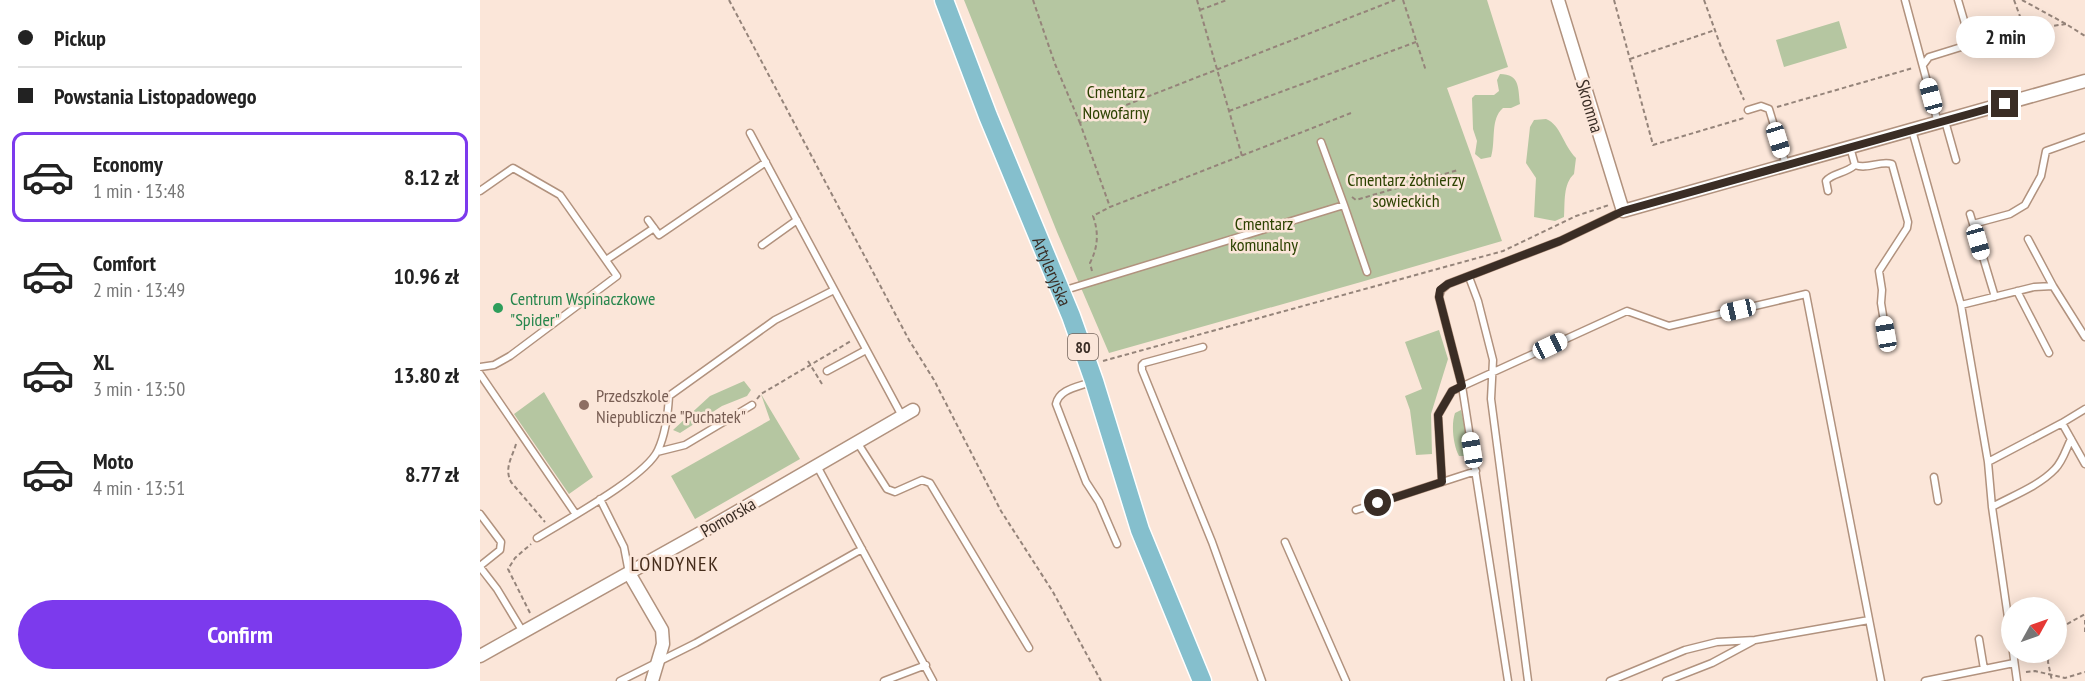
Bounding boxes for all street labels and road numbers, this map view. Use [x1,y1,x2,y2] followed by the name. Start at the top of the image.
[1571,77,1609,135] street label: Skromna
[1028,233,1077,309] street label: Artyleryjska
[1068,334,1098,360] road number: 80
[696,492,760,542] street label: Pomorska

